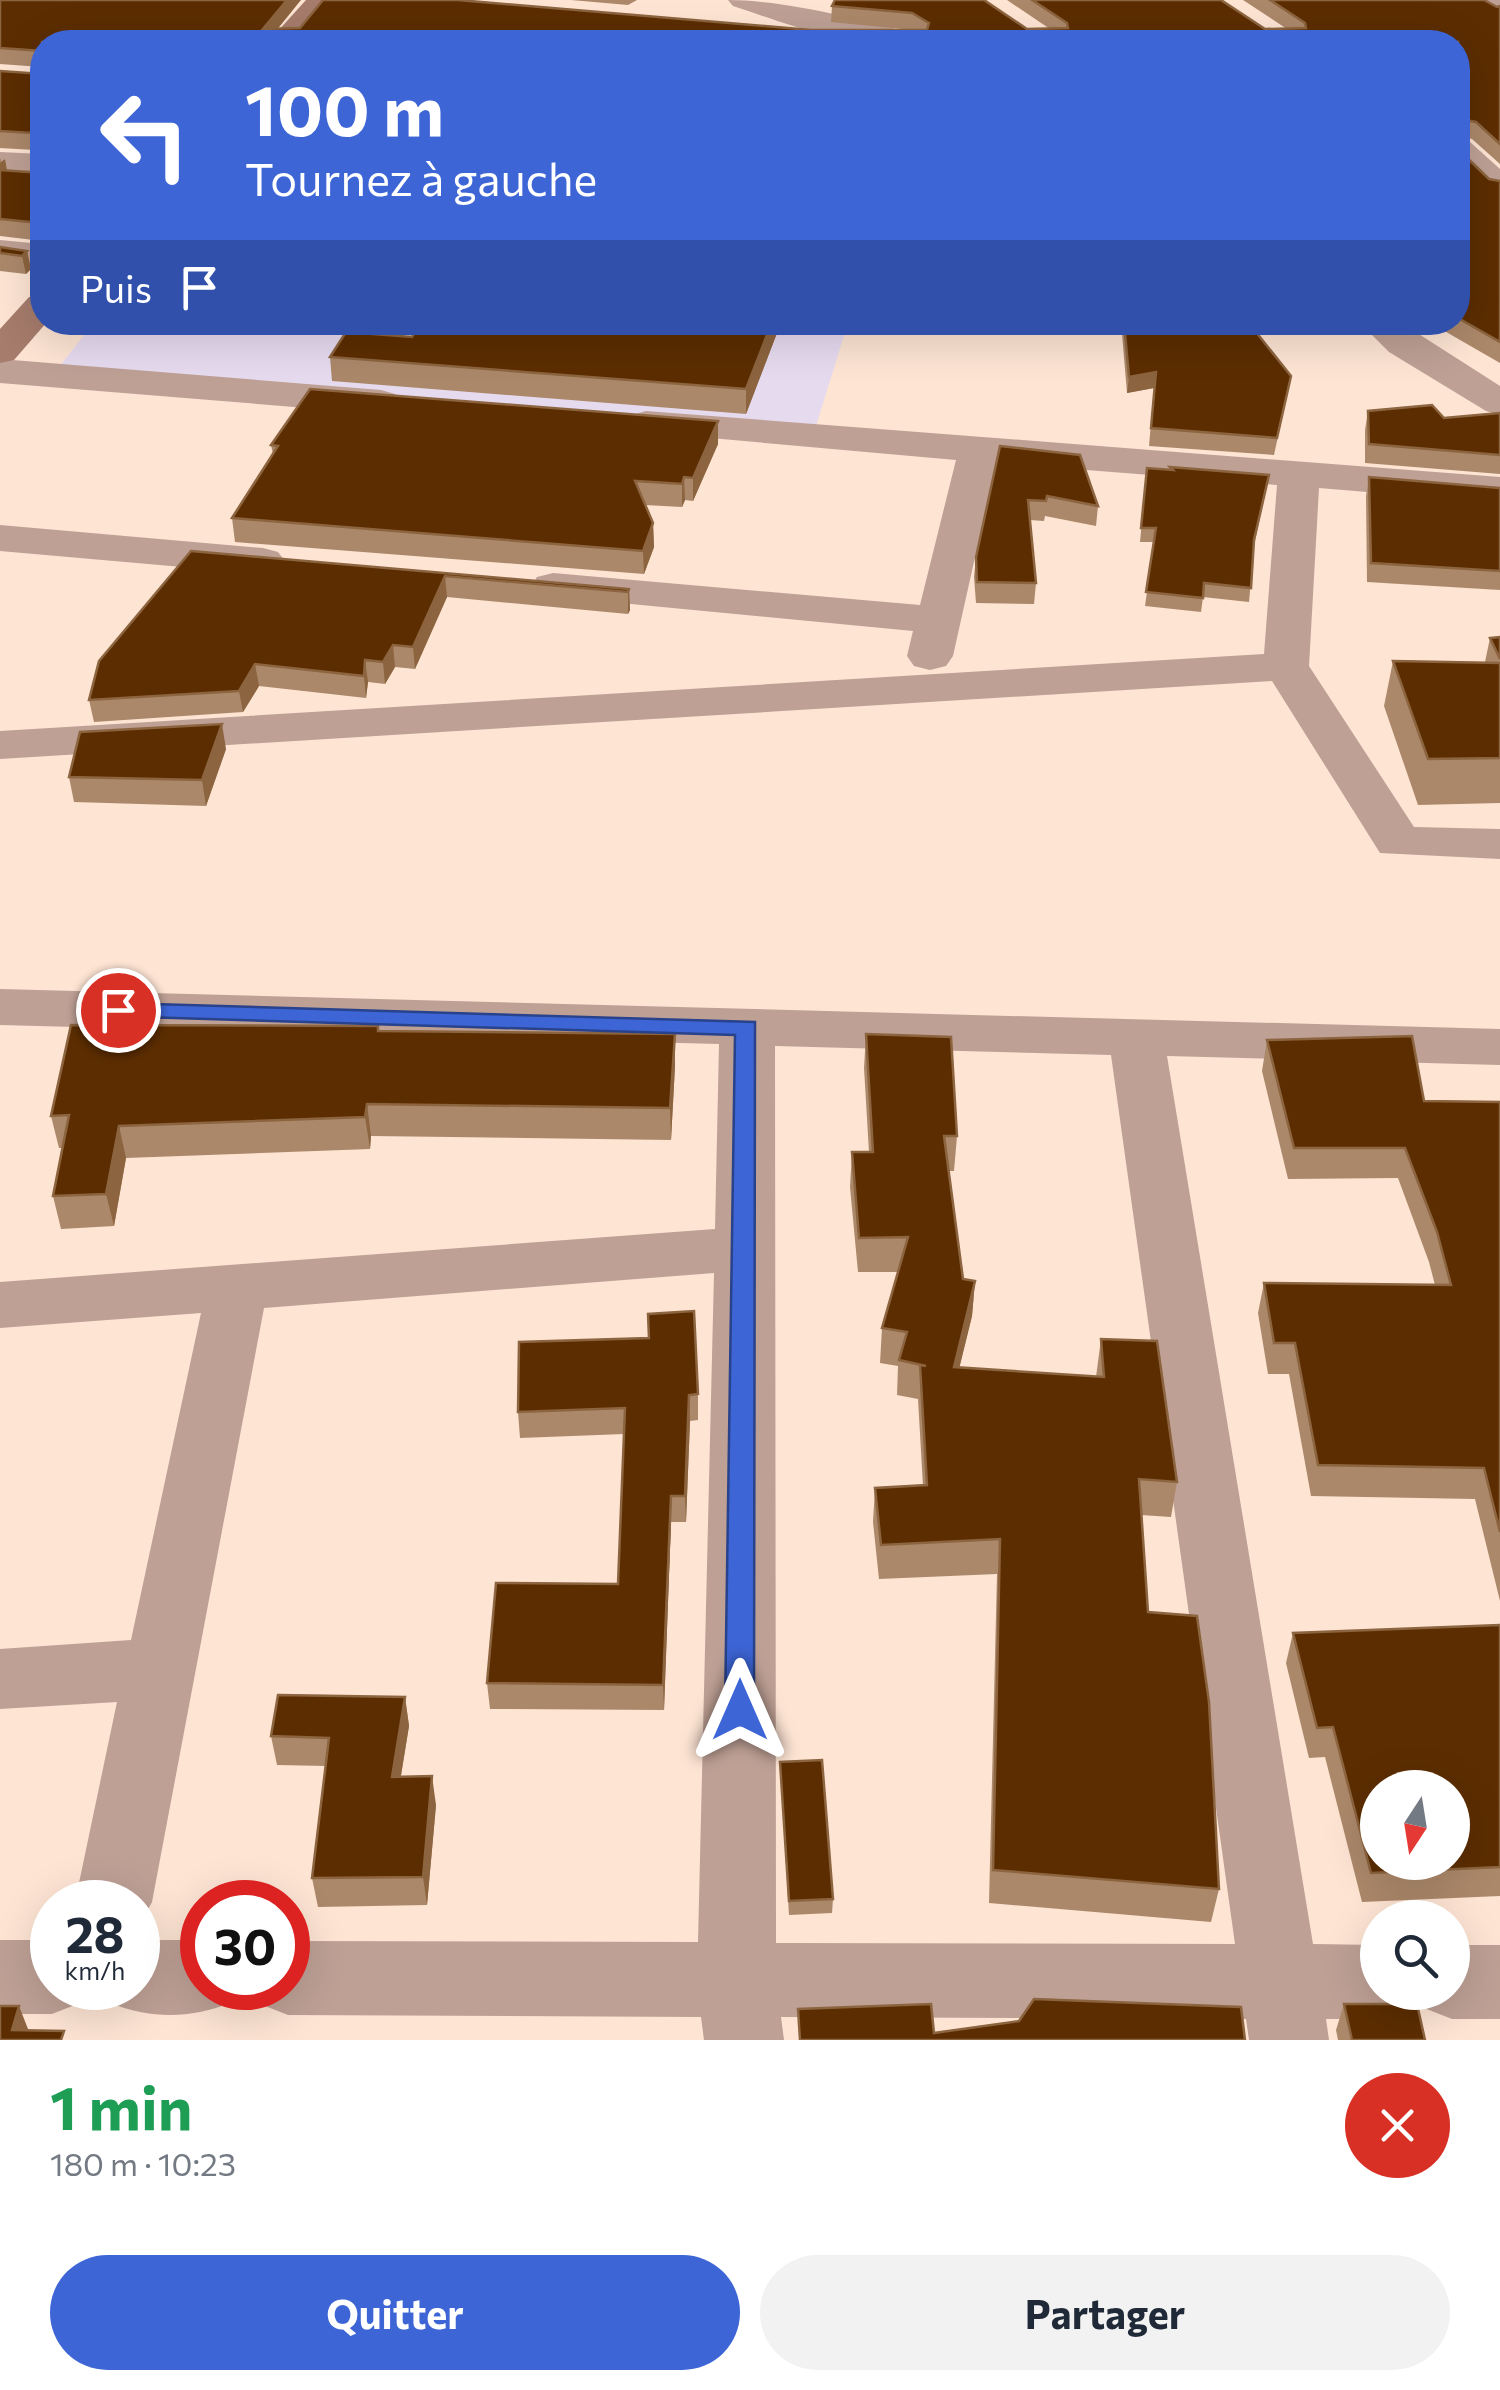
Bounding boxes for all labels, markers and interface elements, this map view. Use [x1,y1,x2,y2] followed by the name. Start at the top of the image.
[245,65,444,150] text: 100 m
[80,70,210,200] icon: left
[245,150,597,205] text: Tournez à gauche
[172,260,227,315] icon: arrive
[80,264,152,311] text: Puis
[76,968,161,1053] pin
[91,983,146,1038] icon: arrive
[688,1658,792,1762] position arrow
[1360,1770,1470,1880] north arrow
[1360,1770,1470,2010] map controls
[180,1880,310,2010] speed limit sign: 30
[1360,1900,1470,2010] button: search
[65,1902,125,1963] text: 28
[65,1955,125,1985] text: km/h
[50,2069,192,2142] text: 1 min
[1345,2073,1450,2178] button: close
[50,2143,236,2183] text: 180 m · 10:23
[50,2255,740,2370] button: Quitter
[760,2255,1450,2370] button: Partager

